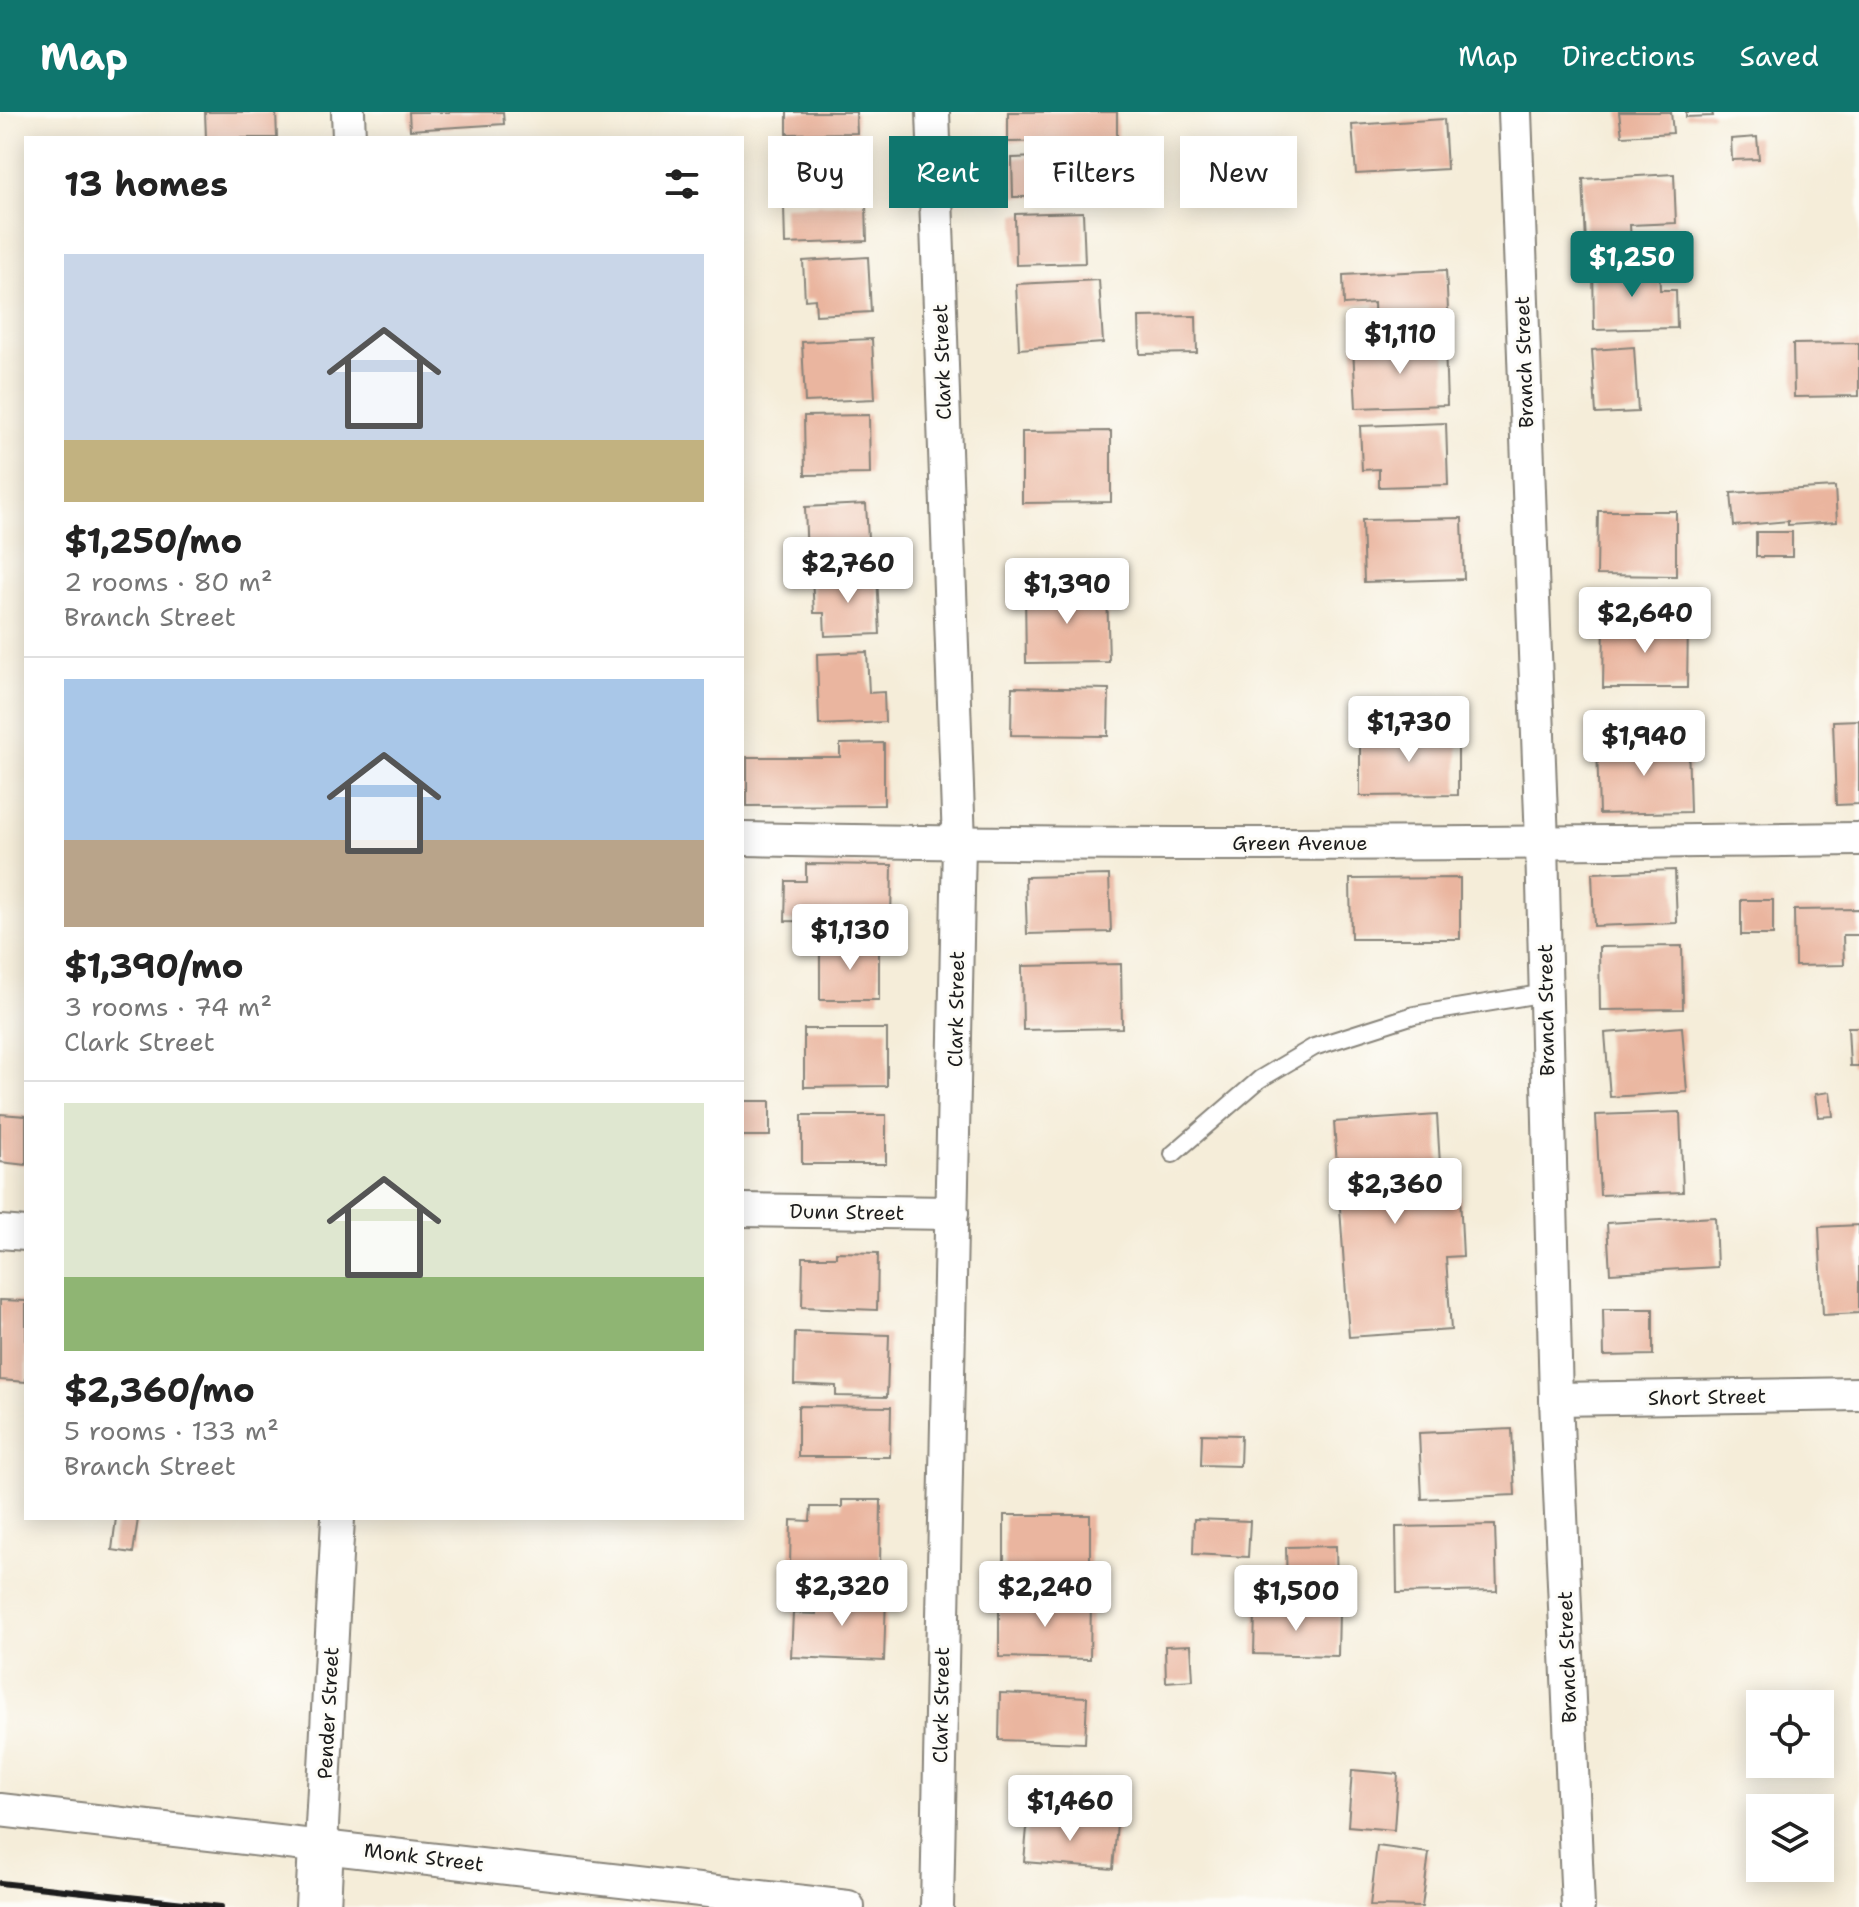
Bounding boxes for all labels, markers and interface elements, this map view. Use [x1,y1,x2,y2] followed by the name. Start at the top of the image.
[40,31,128,82] text: Map
[1458,37,1518,75] text: Map
[1562,37,1696,75] text: Directions
[1740,37,1819,75] text: Saved
[768,136,873,208] chip: Buy
[889,136,1008,208] chip: Rent
[1024,136,1164,208] chip: Filters
[1180,136,1297,208] chip: New
[64,161,228,207] text: 13 homes
[660,162,704,206] icon: filters
[1567,231,1697,299] pin: $1,250
[1589,239,1675,274] text: $1,250
[1509,295,1539,429] street label: Branch Street
[927,304,957,420] street label: Clark Street
[312,306,456,450] icon: home
[1335,308,1465,376] pin: $1,110
[1364,316,1436,351] text: $1,110
[64,518,242,564] text: $1,250/mo
[783,537,913,605] pin: $2,760
[801,545,895,580] text: $2,760
[1002,558,1132,626] pin: $1,390
[64,564,273,599] text: 2 rooms · 80 m²
[1023,566,1111,601] text: $1,390
[1580,587,1710,655] pin: $2,640
[1597,595,1693,630] text: $2,640
[64,599,236,634] text: Branch Street
[1344,696,1474,764] pin: $1,730
[1366,704,1452,739] text: $1,730
[1579,710,1709,778] pin: $1,940
[1601,718,1687,753] text: $1,940
[312,731,456,875] icon: home
[1232,830,1368,856] street label: Green Avenue
[785,904,915,972] pin: $1,130
[810,912,890,947] text: $1,130
[64,943,244,989] text: $1,390/mo
[1532,944,1560,1076] street label: Branch Street
[942,951,970,1067] street label: Clark Street
[64,989,272,1024] text: 3 rooms · 74 m²
[64,1024,215,1059] text: Clark Street
[312,1155,456,1299] icon: home
[1330,1158,1460,1226] pin: $2,360
[1347,1166,1443,1201] text: $2,360
[789,1198,905,1226] street label: Dunn Street
[64,1367,255,1413] text: $2,360/mo
[1648,1383,1766,1411] street label: Short Street
[64,1413,279,1448] text: 5 rooms · 133 m²
[64,1448,236,1483] text: Branch Street
[777,1560,907,1628] pin: $2,320
[980,1561,1110,1629] pin: $2,240
[1231,1565,1361,1633] pin: $1,500
[794,1568,890,1603] text: $2,320
[997,1569,1093,1604] text: $2,240
[1252,1573,1340,1608] text: $1,500
[1552,1590,1582,1724] street label: Branch Street
[312,1646,344,1780] street label: Pender Street
[927,1647,955,1763] street label: Clark Street
[1746,1690,1834,1882] map controls
[1746,1690,1834,1778] button: locate
[1005,1775,1135,1843] pin: $1,460
[1026,1783,1114,1818] text: $1,460
[1746,1794,1834,1882] button: layers
[363,1837,485,1877] street label: Monk Street

